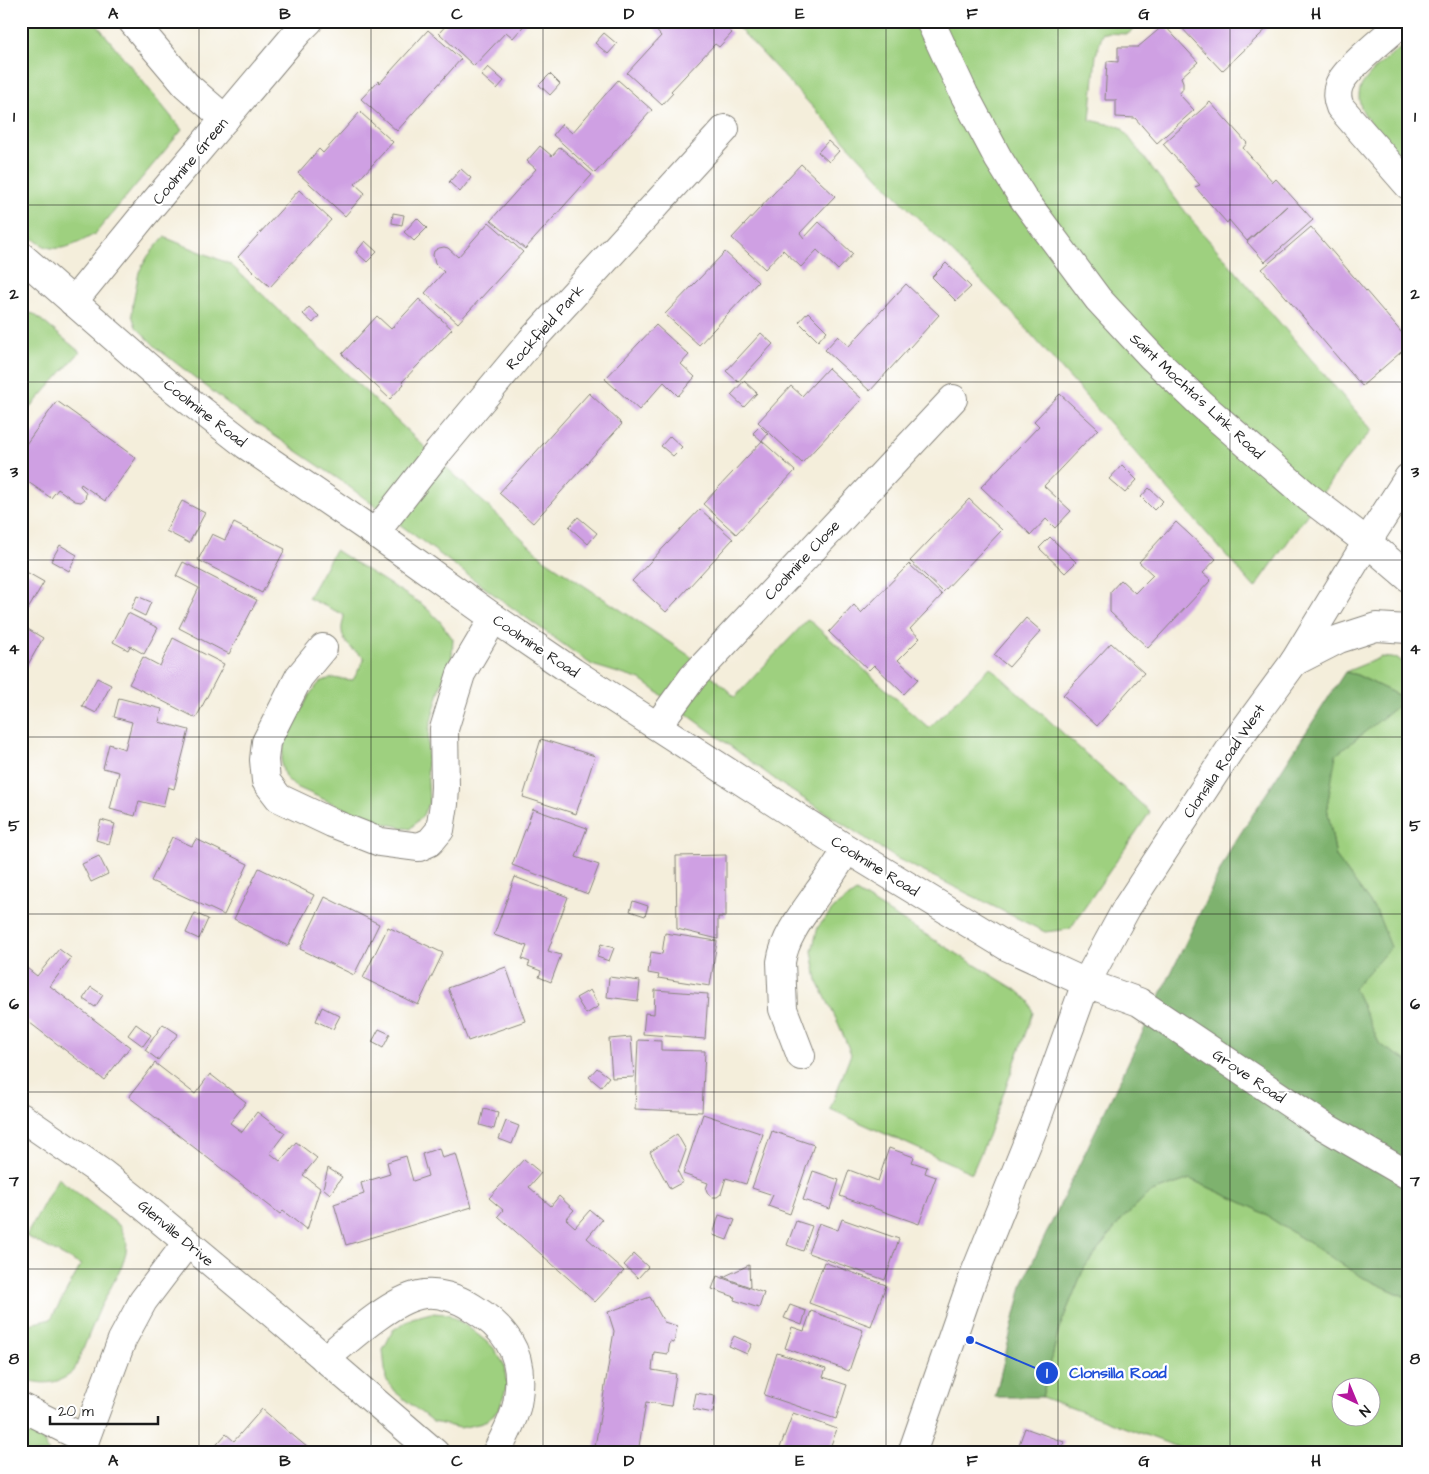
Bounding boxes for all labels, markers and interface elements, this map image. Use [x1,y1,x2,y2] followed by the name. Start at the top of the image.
[108,3,119,25] text: A
[279,3,291,25] text: B
[451,3,463,25] text: C
[624,3,635,25] text: D
[795,3,805,25] text: E
[966,3,978,25] text: F
[1138,3,1150,25] text: G
[1311,3,1321,25] text: H
[13,106,16,128] text: 1
[1414,106,1417,128] text: 1
[148,113,233,209] street label: Coolmine Green
[501,280,589,374] street label: Rockfield Park
[8,283,19,305] text: 2
[1409,283,1420,305] text: 2
[1125,329,1269,464] street label: Saint Mochta's Link Road
[159,374,251,453] street label: Coolmine Road
[9,461,19,483] text: 3
[1410,461,1420,483] text: 3
[760,516,845,605] street label: Coolmine Close
[488,610,583,683] street label: Coolmine Road
[9,638,20,660] text: 4
[1410,638,1421,660] text: 4
[1178,700,1270,822] street label: Clonsilla Road West
[8,815,20,837] text: 5
[1409,815,1421,837] text: 5
[827,831,923,902] street label: Coolmine Road
[9,993,19,1015] text: 6
[1410,993,1420,1015] text: 6
[1208,1044,1289,1109] street label: Grove Road
[8,1170,19,1192] text: 7
[1409,1170,1420,1192] text: 7
[133,1195,218,1271] street label: Glenville Drive
[9,1348,20,1370] text: 8
[1410,1348,1421,1370] text: 8
[1035,1357,1177,1388] callout: Clonsilla Road
[1069,1362,1168,1384] text: Clonsilla Road
[1046,1363,1048,1384] text: 1
[1332,1376,1382,1426] north arrow
[50,1394,158,1426] scale bar
[1354,1400,1374,1421] text: N
[58,1401,94,1422] text: 20 m
[108,1450,119,1472] text: A
[279,1450,291,1472] text: B
[451,1450,463,1472] text: C
[624,1450,635,1472] text: D
[795,1450,805,1472] text: E
[966,1450,978,1472] text: F
[1138,1450,1150,1472] text: G
[1311,1450,1321,1472] text: H

